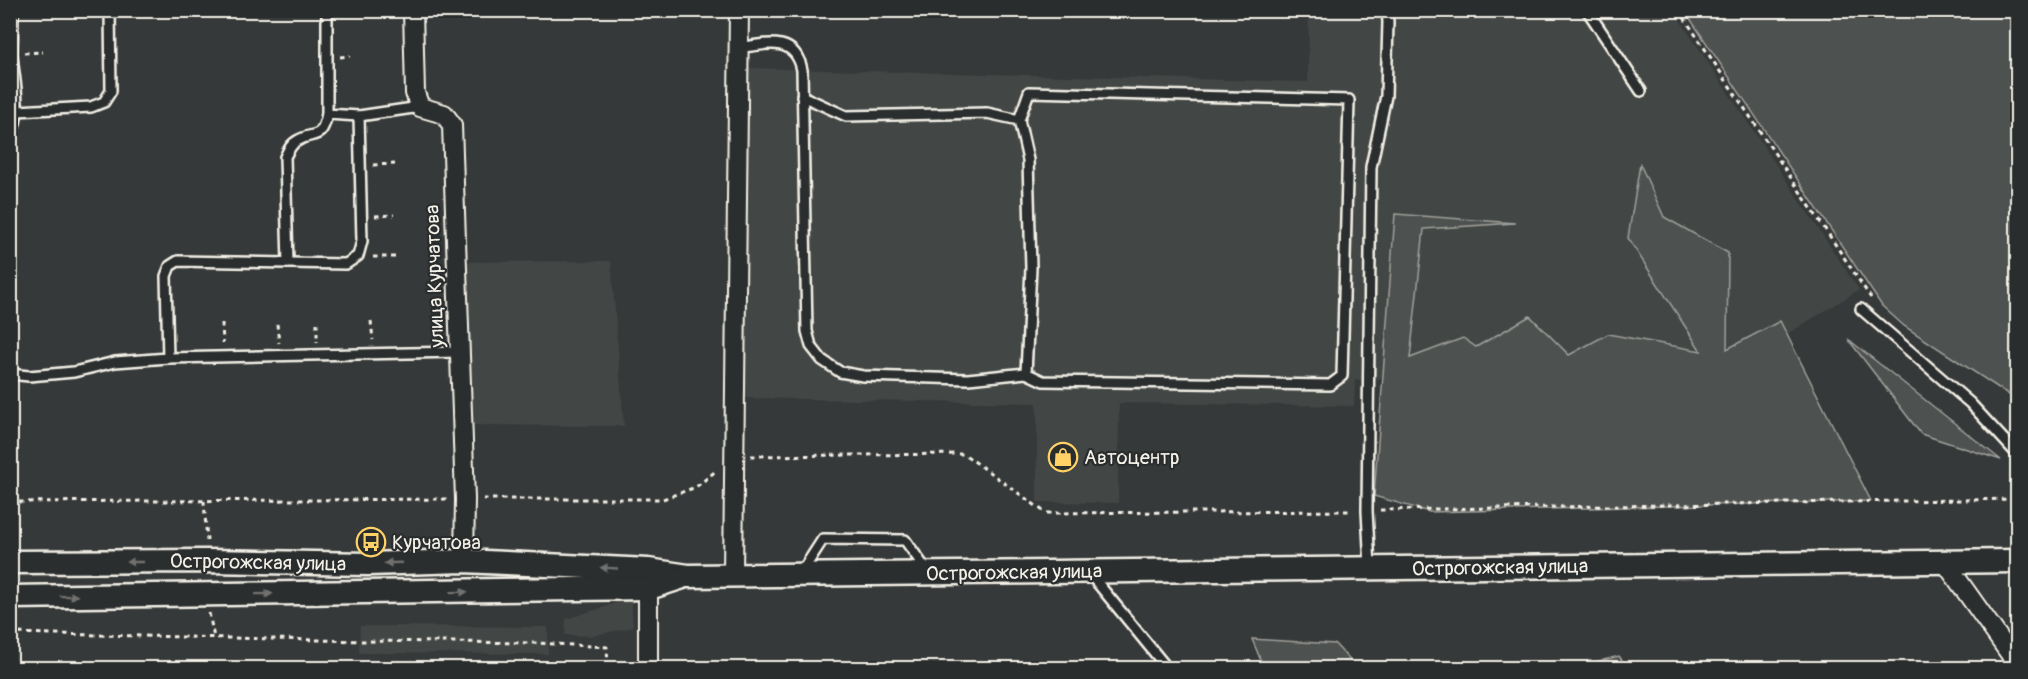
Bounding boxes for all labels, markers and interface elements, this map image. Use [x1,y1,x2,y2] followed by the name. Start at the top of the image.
[420,204,450,349] street label: улица Курчатова
[1047,441,1079,473] shop icon: Автоцентр
[1084,445,1179,470] place label: Автоцентр
[355,526,387,558] bus stop icon: Курчатова
[392,530,481,555] place label: Курчатова
[170,548,346,577] street label: Острогожская улица
[1412,553,1588,582] street label: Острогожская улица
[126,557,145,567] one-way arrow
[384,558,403,568] one-way arrow
[926,558,1102,587] street label: Острогожская улица
[600,564,619,573] one-way arrow
[449,587,468,596] one-way arrow
[254,589,273,599] one-way arrow
[59,591,78,601] one-way arrow

